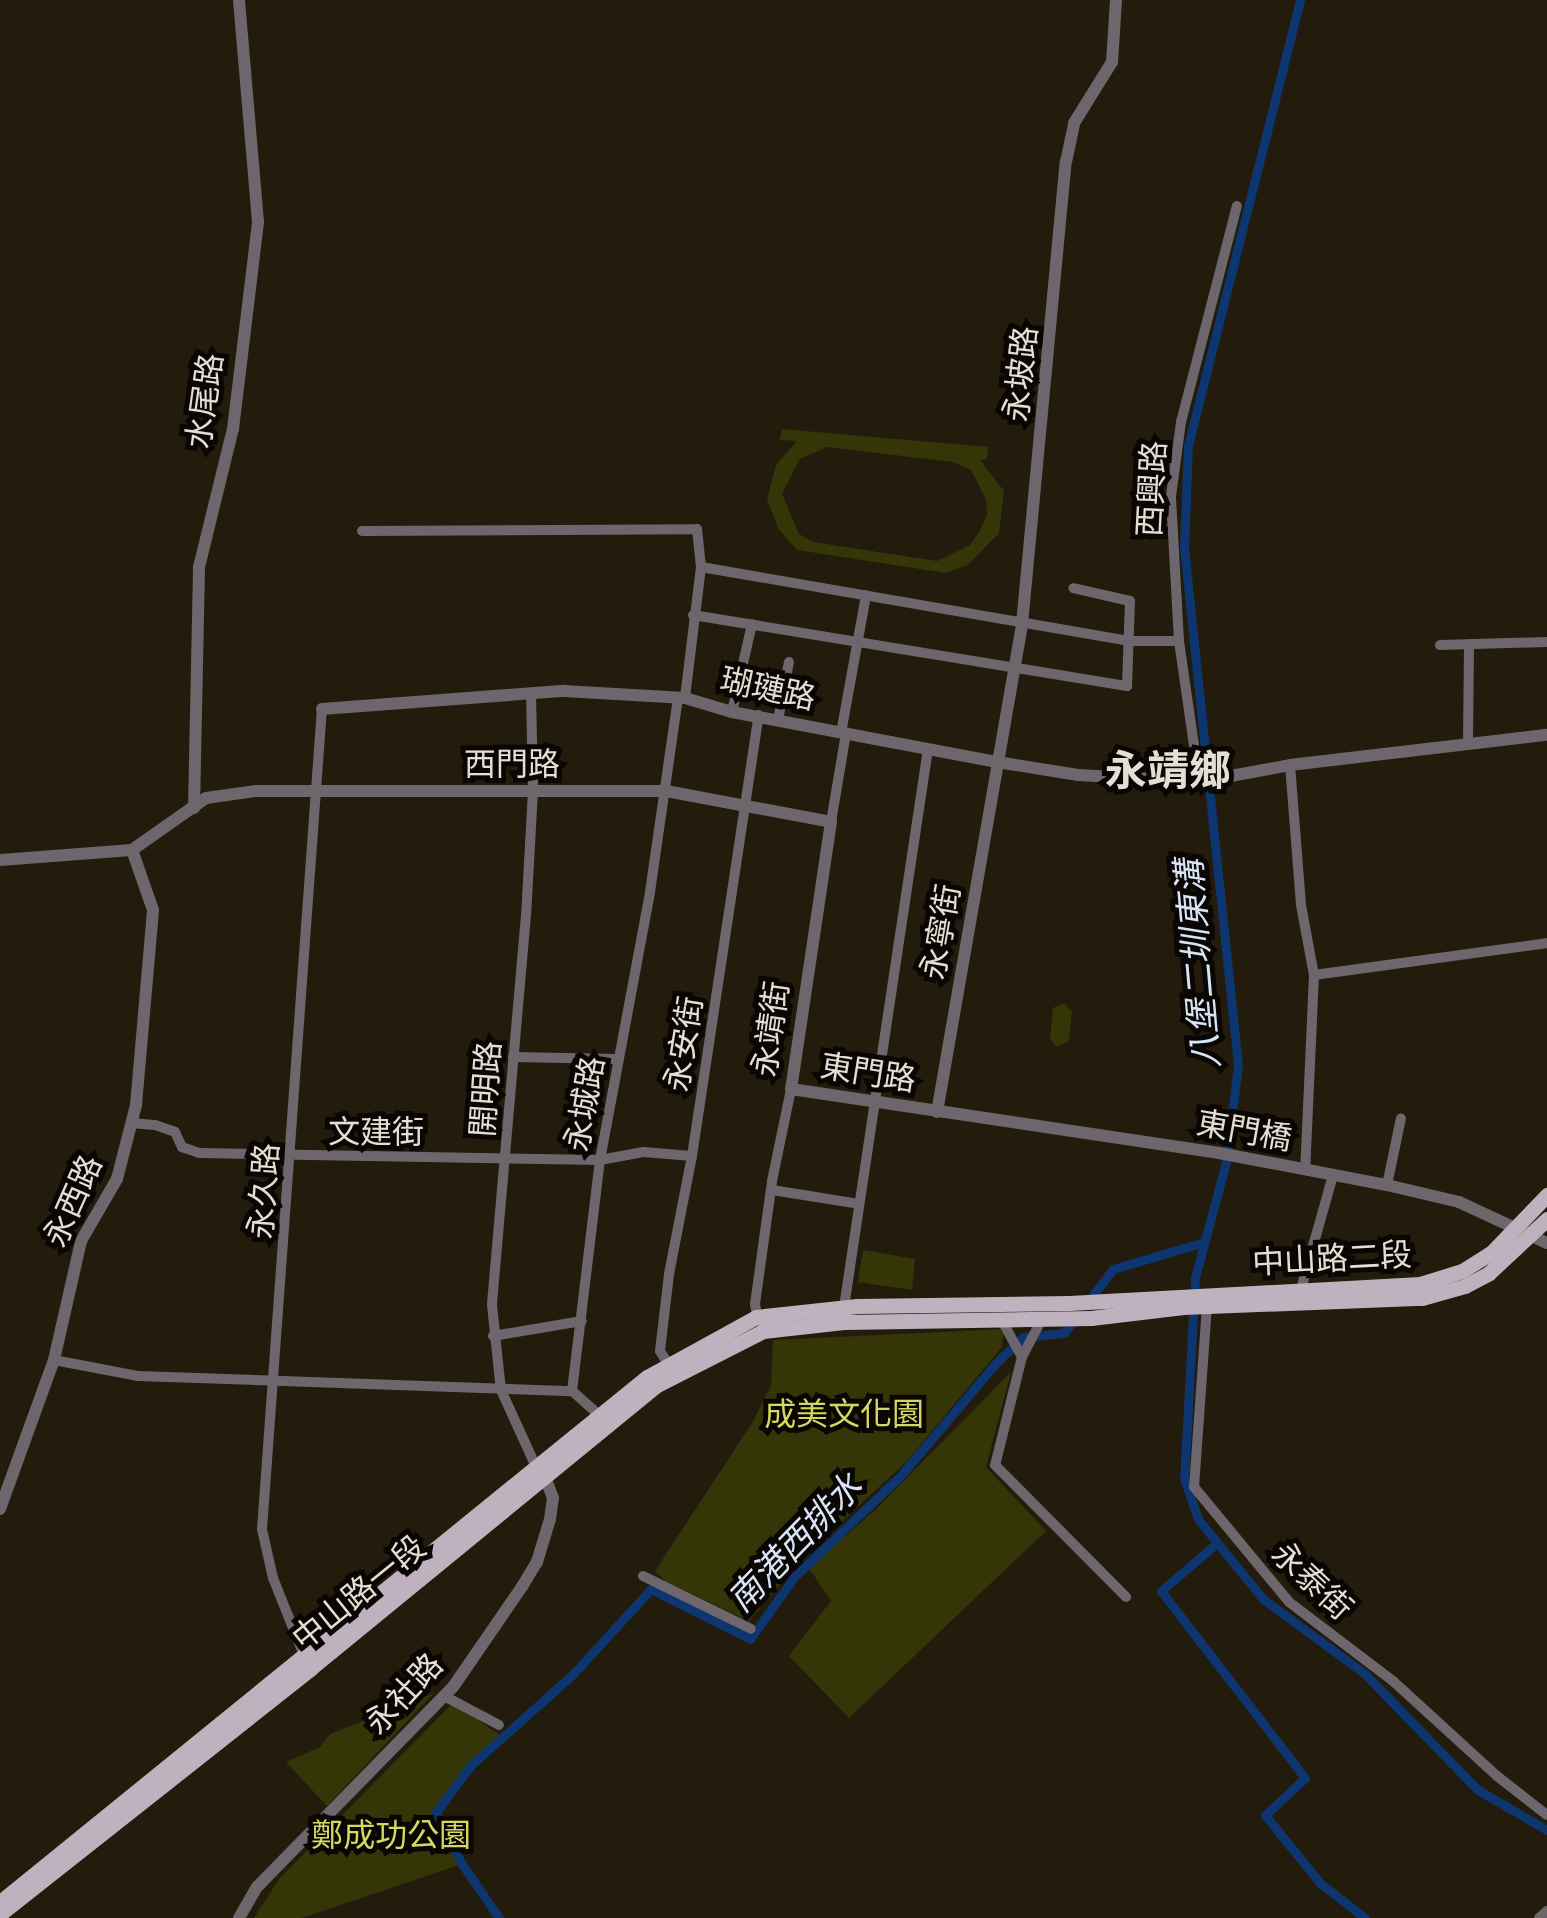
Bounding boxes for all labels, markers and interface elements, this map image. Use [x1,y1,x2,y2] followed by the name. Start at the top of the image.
[997,324,1045,424] street label: 永坡路
[179,351,231,451] street label: 水尾路
[1130,440,1174,538] street label: 西興路
[717,660,819,718] street label: 瑚璉路
[464,745,560,783] street label: 西門路
[1105,746,1231,796] district label: 永靖鄉
[1168,858,1228,1070] water label: 八堡二圳東溝
[914,881,968,983] street label: 永寧街
[745,979,797,1079] street label: 永靖街
[658,994,710,1094] street label: 永安街
[463,1040,509,1138] street label: 開明路
[818,1047,918,1099] street label: 東門路
[558,1053,612,1155] street label: 永城路
[1193,1104,1295,1158] street label: 東門橋
[328,1113,424,1151] street label: 文建街
[241,1142,287,1240] street label: 永久路
[36,1149,110,1253] street label: 永西路
[1251,1236,1413,1282] street label: 中山路二段
[764,1395,924,1433] park label: 成美文化園
[719,1465,871,1621] water label: 南港西排水
[285,1528,433,1658] street label: 中山路一段
[1264,1534,1360,1628] street label: 永泰街
[357,1646,451,1742] street label: 永社路
[311,1816,471,1854] park label: 鄭成功公園

